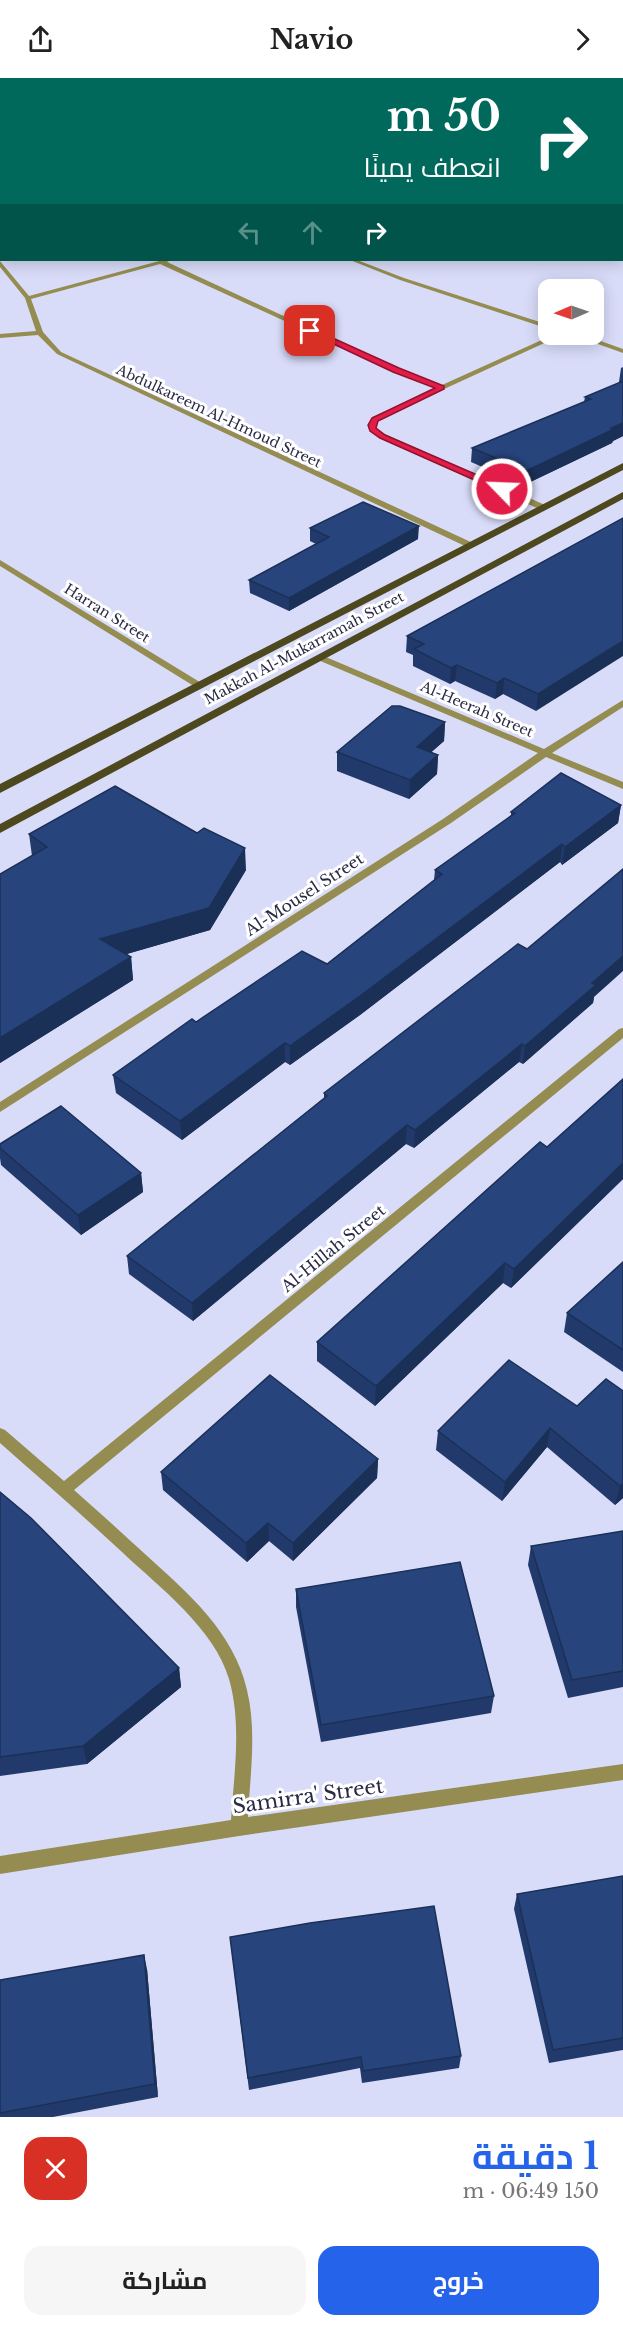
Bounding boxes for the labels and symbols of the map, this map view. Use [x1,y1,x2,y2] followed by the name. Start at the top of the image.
[538,279,604,345] north arrow
[284,305,335,356] pin
[113,360,325,472] street label: Abdulkareem Al-Hmoud Street
[470,457,534,521] position arrow
[61,580,154,647] street label: Harran Street
[201,587,407,708] street label: Makkah Al-Mukarramah Street
[417,677,537,741] street label: Al-Heerah Street
[240,848,367,940] street label: Al-Mousel Street
[276,1200,389,1297] street label: Al-Hillah Street
[231,1773,385,1818] street label: Samirra' Street

